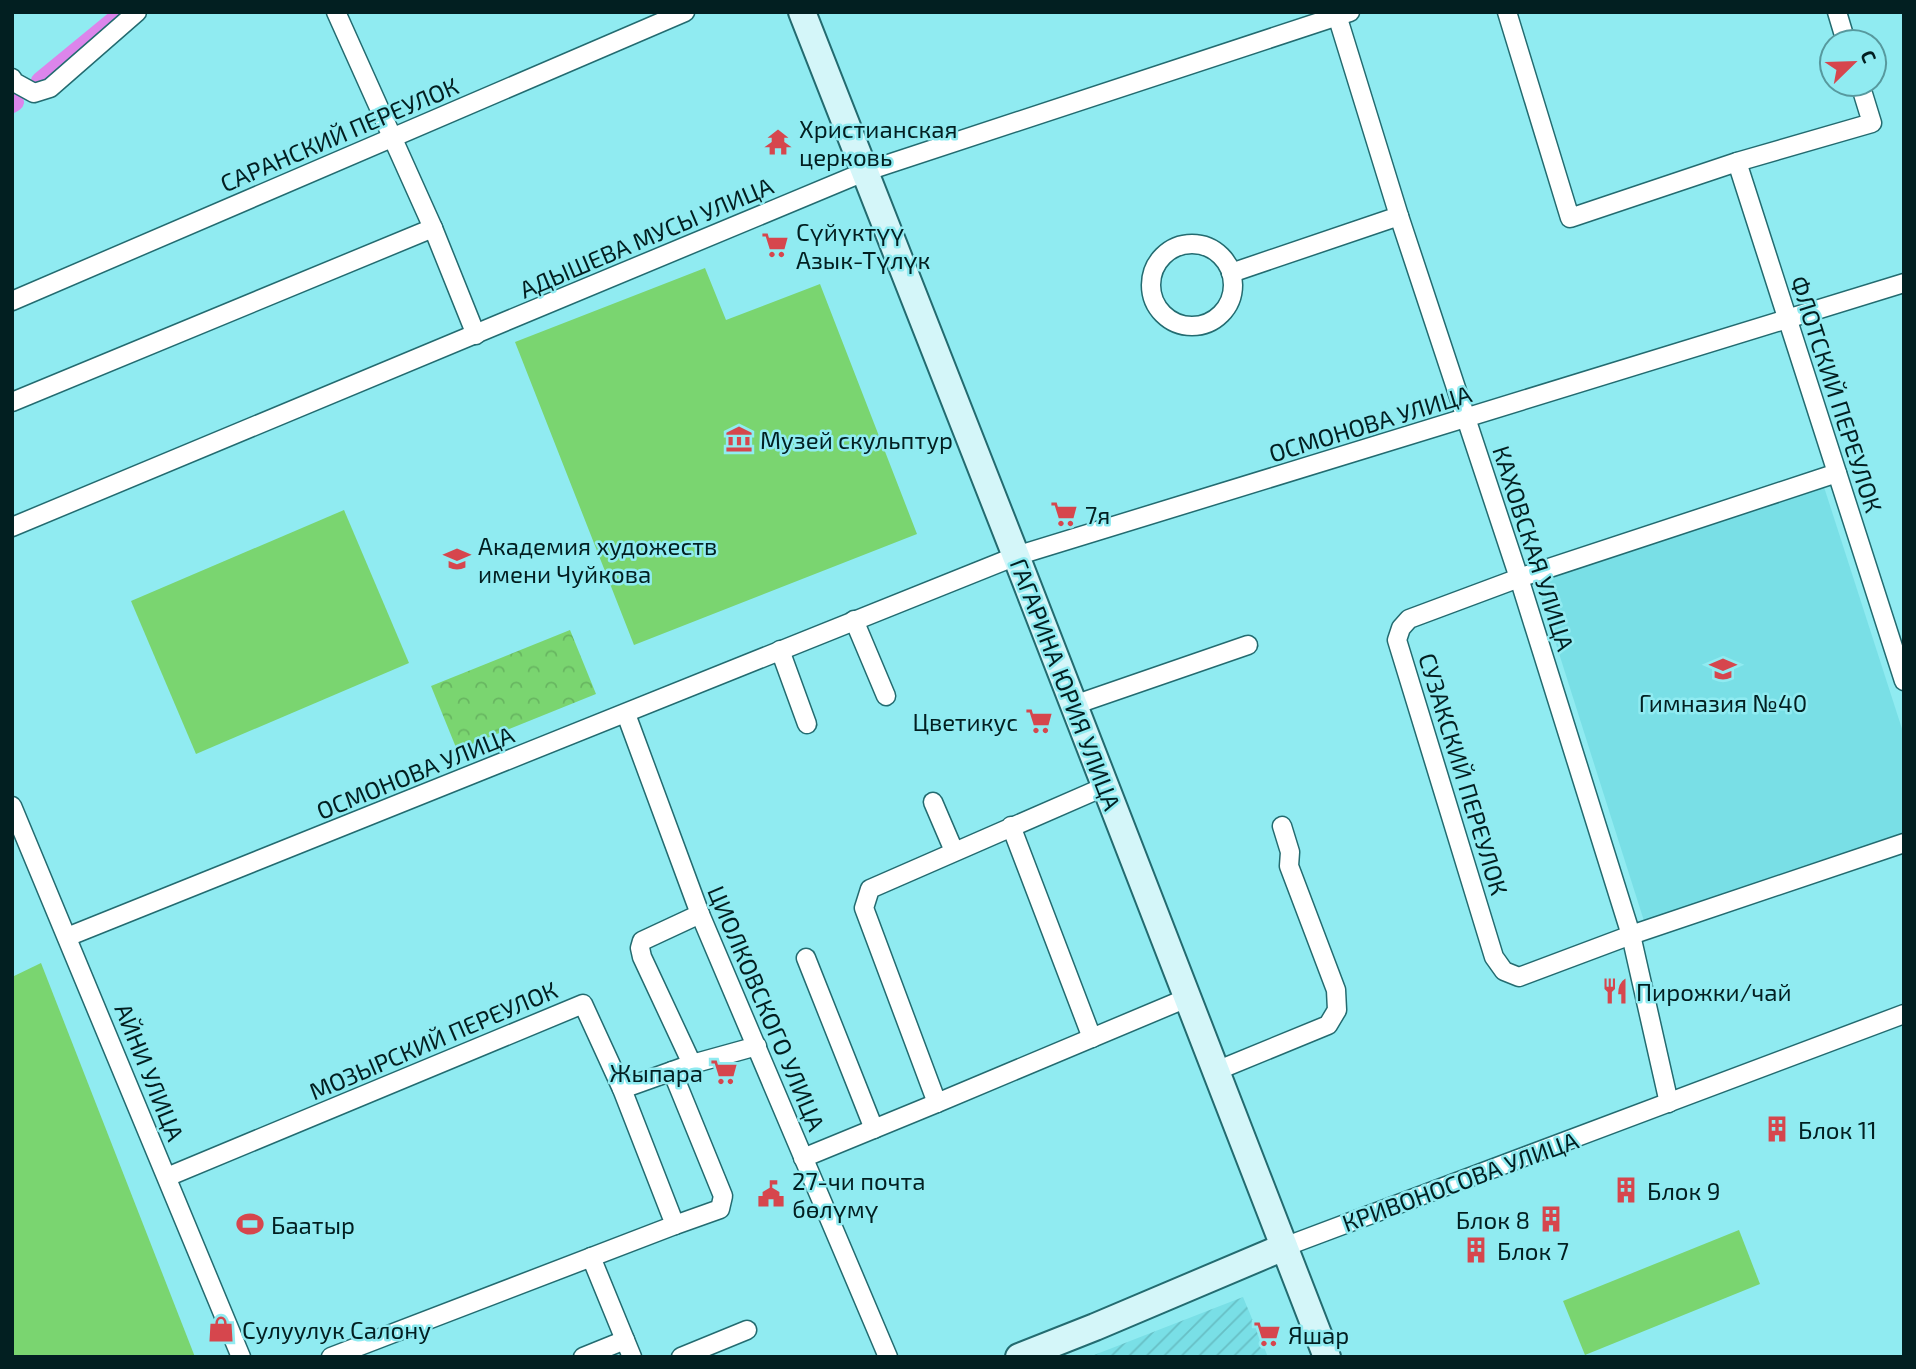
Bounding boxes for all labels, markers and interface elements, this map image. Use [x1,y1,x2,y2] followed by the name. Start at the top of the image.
[1818,28,1888,98] north arrow
[1856,47,1882,66] text: С
[216,71,462,197] street label: САРАНСКИЙ ПЕРЕУЛОК
[799,114,958,171] place label: Христианская церковь
[763,127,793,157] temple icon: Христианская церковь
[515,170,777,304] street label: АДЫШЕВА МУСЫ УЛИЦА
[796,217,931,274] place label: Сүйүктүү Азык-Түлүк
[760,230,790,260] supermarket icon: Сүйүктүү Азык-Түлүк
[1785,272,1889,516] street label: ФЛОТСКИЙ ПЕРЕУЛОК
[1265,378,1475,468] street label: ОСМОНОВА УЛИЦА
[724,424,754,454] museum icon: Музей скульптур
[760,425,953,455] place label: Музей скульптур
[1487,442,1581,654] street label: КАХОВСКАЯ УЛИЦА
[1049,499,1079,529] supermarket icon: 7я
[1085,500,1110,529] place label: 7я
[478,531,717,589] place label: Академия художеств имени Чуйкова
[442,544,472,574] school or university icon: Академия художеств имени Чуйкова
[1005,554,1127,814] street label: ГАГАРИНА ЮРИЯ УЛИЦА
[1413,649,1515,899] street label: СУЗАКСКИЙ ПЕРЕУЛОК
[1708,654,1738,684] school or university icon: Гимназия №40
[1639,688,1807,717] place label: Гимназия №40
[1024,706,1054,736] supermarket icon: Цветикус
[913,707,1018,737] place label: Цветикус
[312,719,518,825] street label: ОСМОНОВА УЛИЦА
[702,881,832,1135] street label: ЦИОЛКОВСКОГО УЛИЦА
[305,975,561,1105] street label: МОЗЫРСКИЙ ПЕРЕУЛОК
[1600,976,1630,1006] restaurant icon: Пирожки/чай
[1636,977,1792,1006] place label: Пирожки/чай
[109,999,191,1145] street label: АЙНИ УЛИЦА
[709,1057,739,1087] supermarket icon: Жыпара
[610,1058,703,1087] place label: Жыпара
[1762,1114,1792,1144] building icon: Блок 11
[1798,1115,1877,1144] place label: Блок 11
[1338,1125,1582,1237] street label: КРИВОНОСОВА УЛИЦА
[792,1166,926,1223] place label: 27-чи почта бөлүмү
[1611,1175,1641,1205] building icon: Блок 9
[1647,1176,1721,1205] place label: Блок 9
[756,1179,786,1209] public building icon: 27-чи почта бөлүмү
[1536,1204,1566,1234] building icon: Блок 8
[1456,1205,1530,1234] place label: Блок 8
[235,1209,265,1239] sports icon: Баатыр
[271,1210,355,1239] place label: Баатыр
[1461,1235,1491,1265] building icon: Блок 7
[1497,1236,1569,1265] place label: Блок 7
[206,1314,236,1344] shop icon: Сулуулук Салону
[242,1315,431,1345] place label: Сулуулук Салону
[1252,1319,1282,1349] supermarket icon: Яшар
[1288,1320,1349,1349] place label: Яшар

